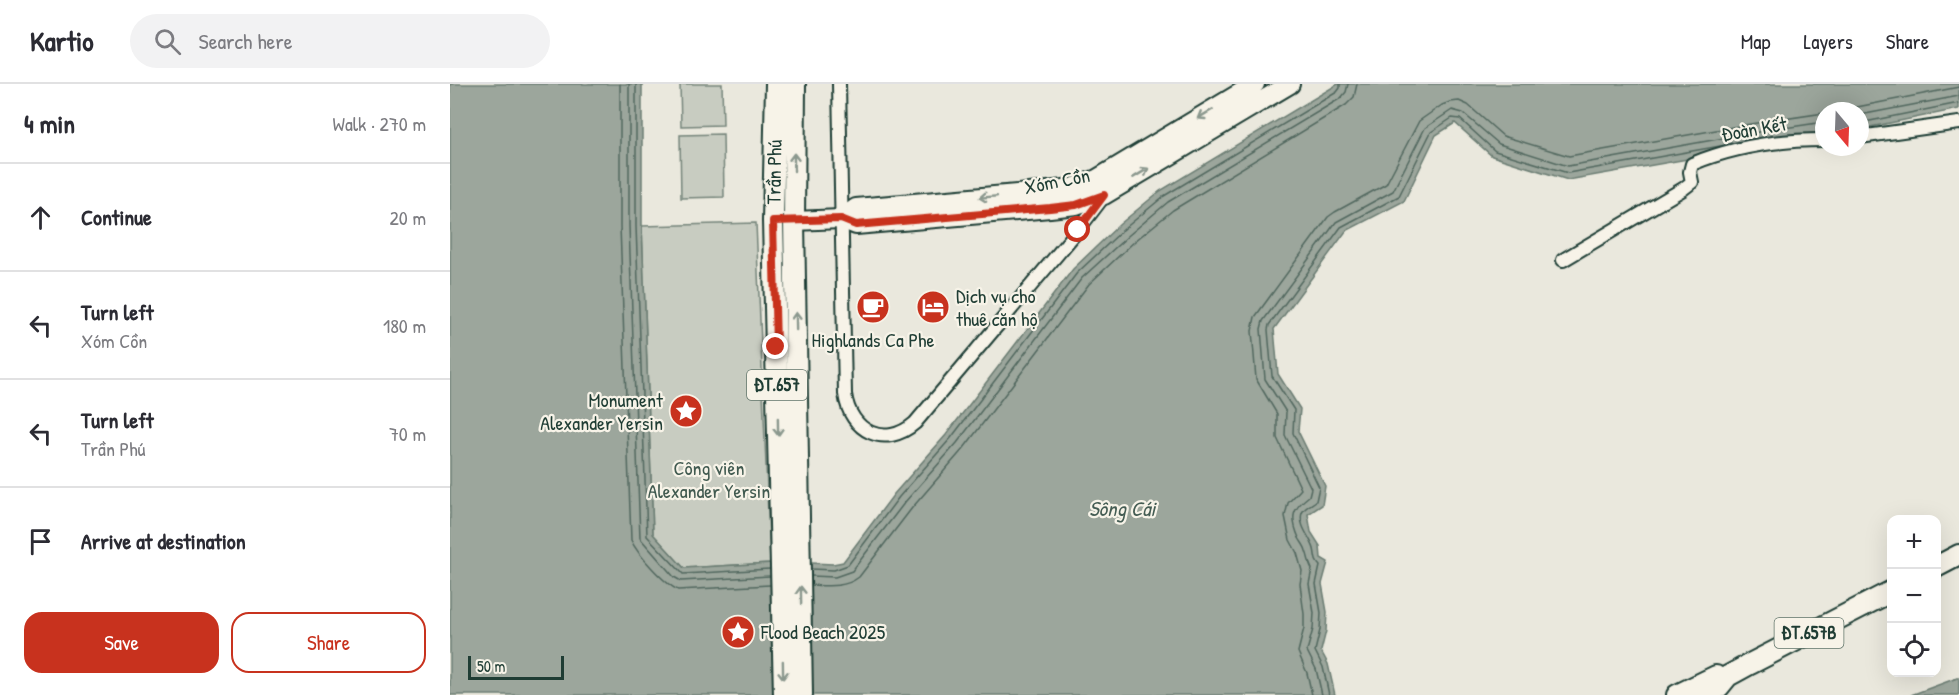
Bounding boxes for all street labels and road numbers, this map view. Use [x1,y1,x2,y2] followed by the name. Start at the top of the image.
[1719,109,1790,148] street label: Đoàn Kết
[759,139,788,205] street label: Trần Phú
[1022,161,1092,200] street label: Xóm Cồn
[747,370,807,400] road number: ĐT.657
[1774,618,1844,648] road number: ĐT.657B

